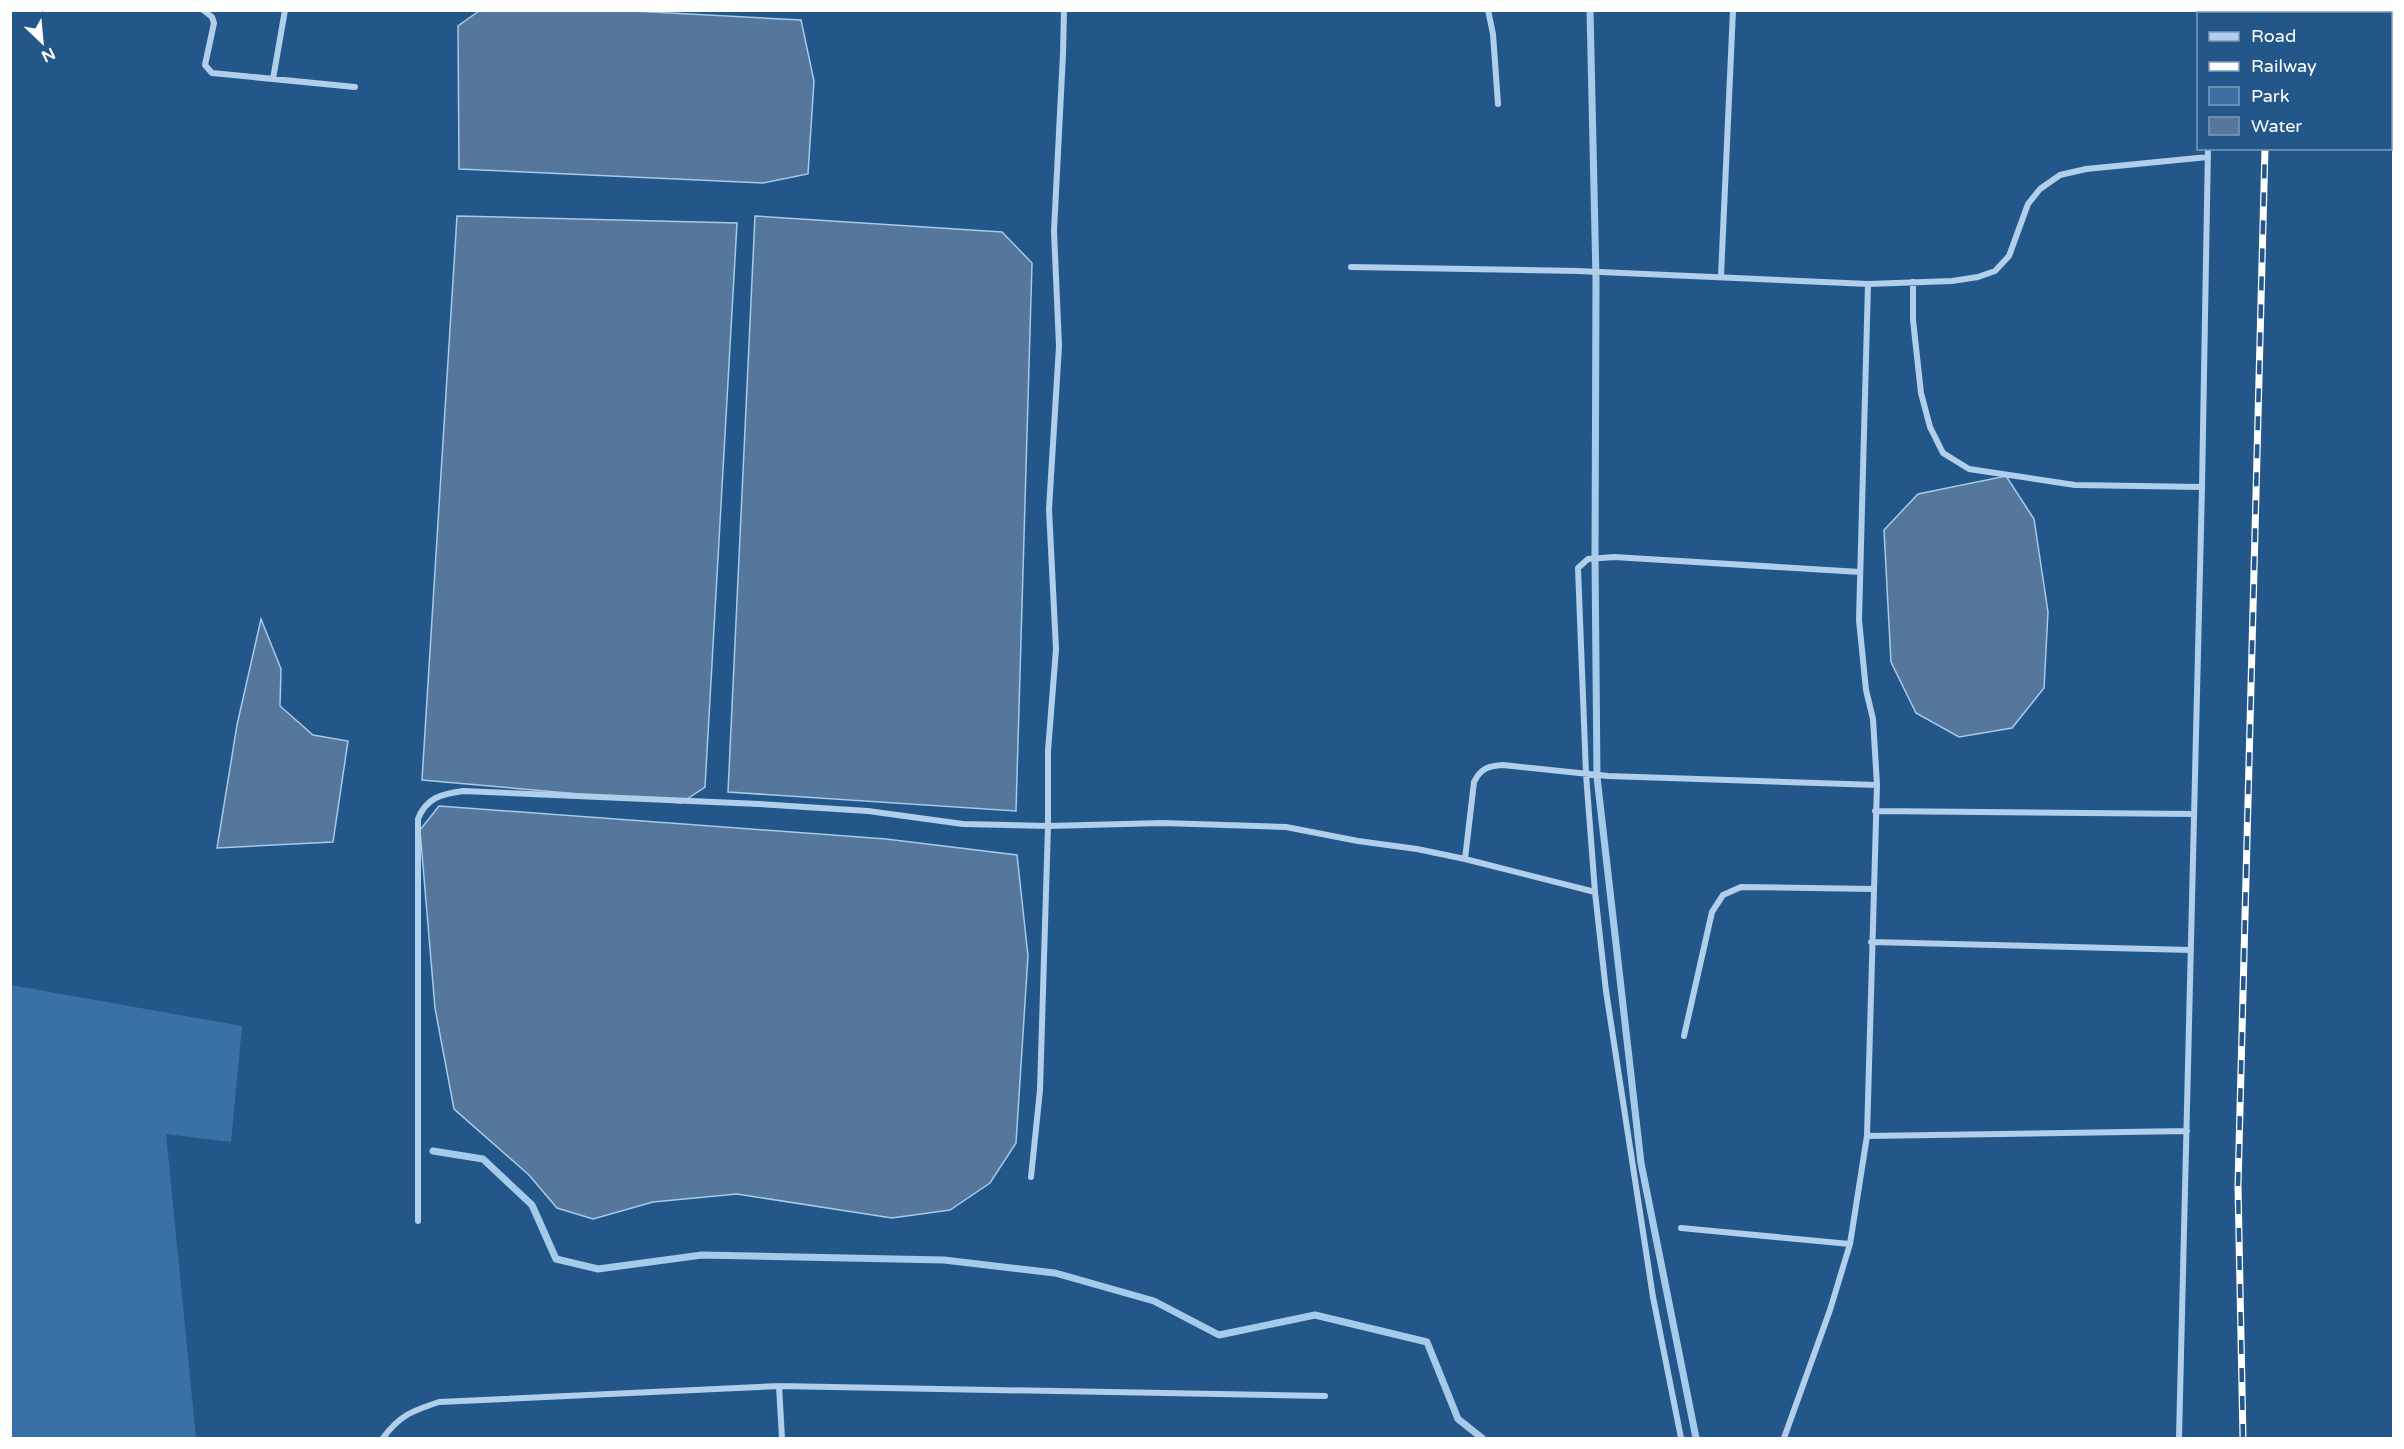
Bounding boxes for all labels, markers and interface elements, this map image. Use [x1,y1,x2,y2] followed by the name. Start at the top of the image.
[12,12,72,72] north arrow
[2197,12,2392,150] legend
[2251,25,2296,47] text: Road
[38,43,58,66] text: N
[2251,55,2317,77] text: Railway
[2251,85,2290,107] text: Park
[2251,115,2302,137] text: Water

